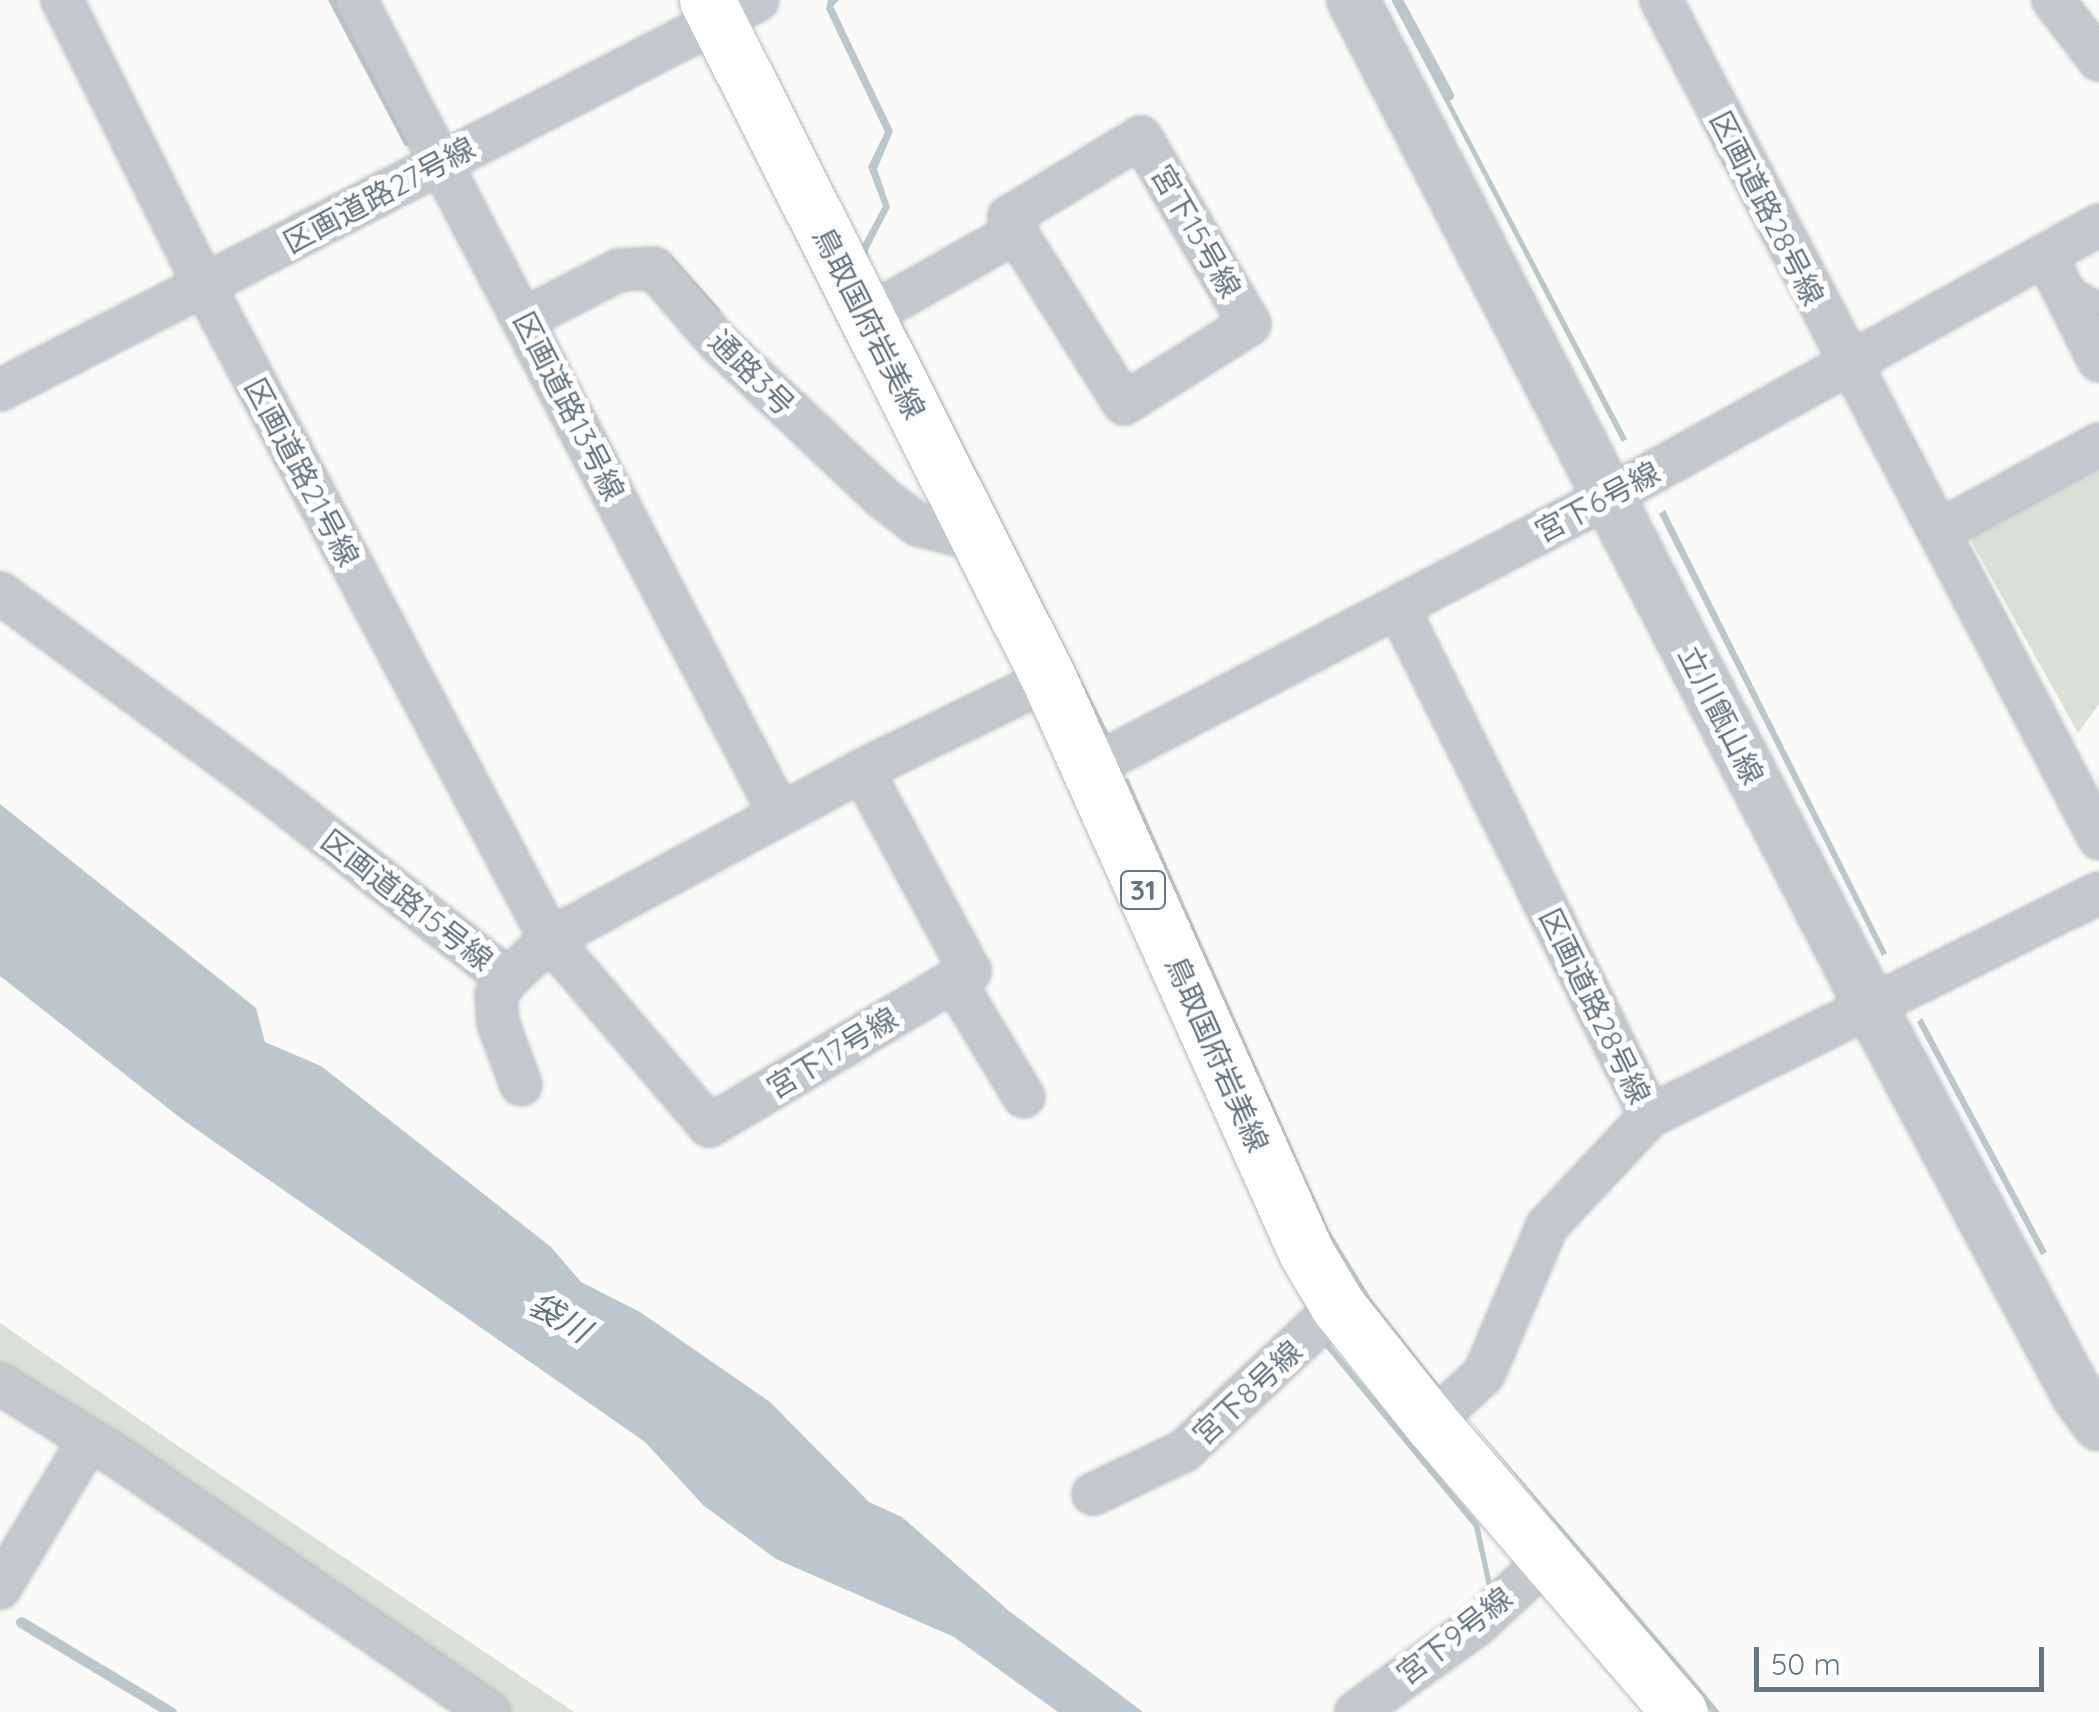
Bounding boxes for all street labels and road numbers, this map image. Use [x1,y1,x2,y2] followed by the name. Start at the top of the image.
[1703,105,1831,311] street label: 区画道路28号線
[277,129,481,261] street label: 区画道路27号線
[1144,158,1248,304] street label: 宮下15号線
[805,221,933,425] street label: 鳥取国府岩美線
[506,306,632,506] street label: 区画道路13号線
[702,323,802,423] street label: 通路3号
[237,372,367,572] street label: 区画道路21号線
[1528,454,1666,550] street label: 宮下6号線
[1671,640,1771,790] street label: 立川甑山線
[314,822,500,978] street label: 区画道路15号線
[1118,867,1168,913] road number: 31
[1532,902,1658,1110] street label: 区画道路28号線
[1158,951,1276,1157] street label: 鳥取国府岩美線
[760,1000,904,1106] street label: 宮下17号線
[1185,1333,1309,1453] street label: 宮下8号線
[1389,1580,1519,1692] street label: 宮下9号線

